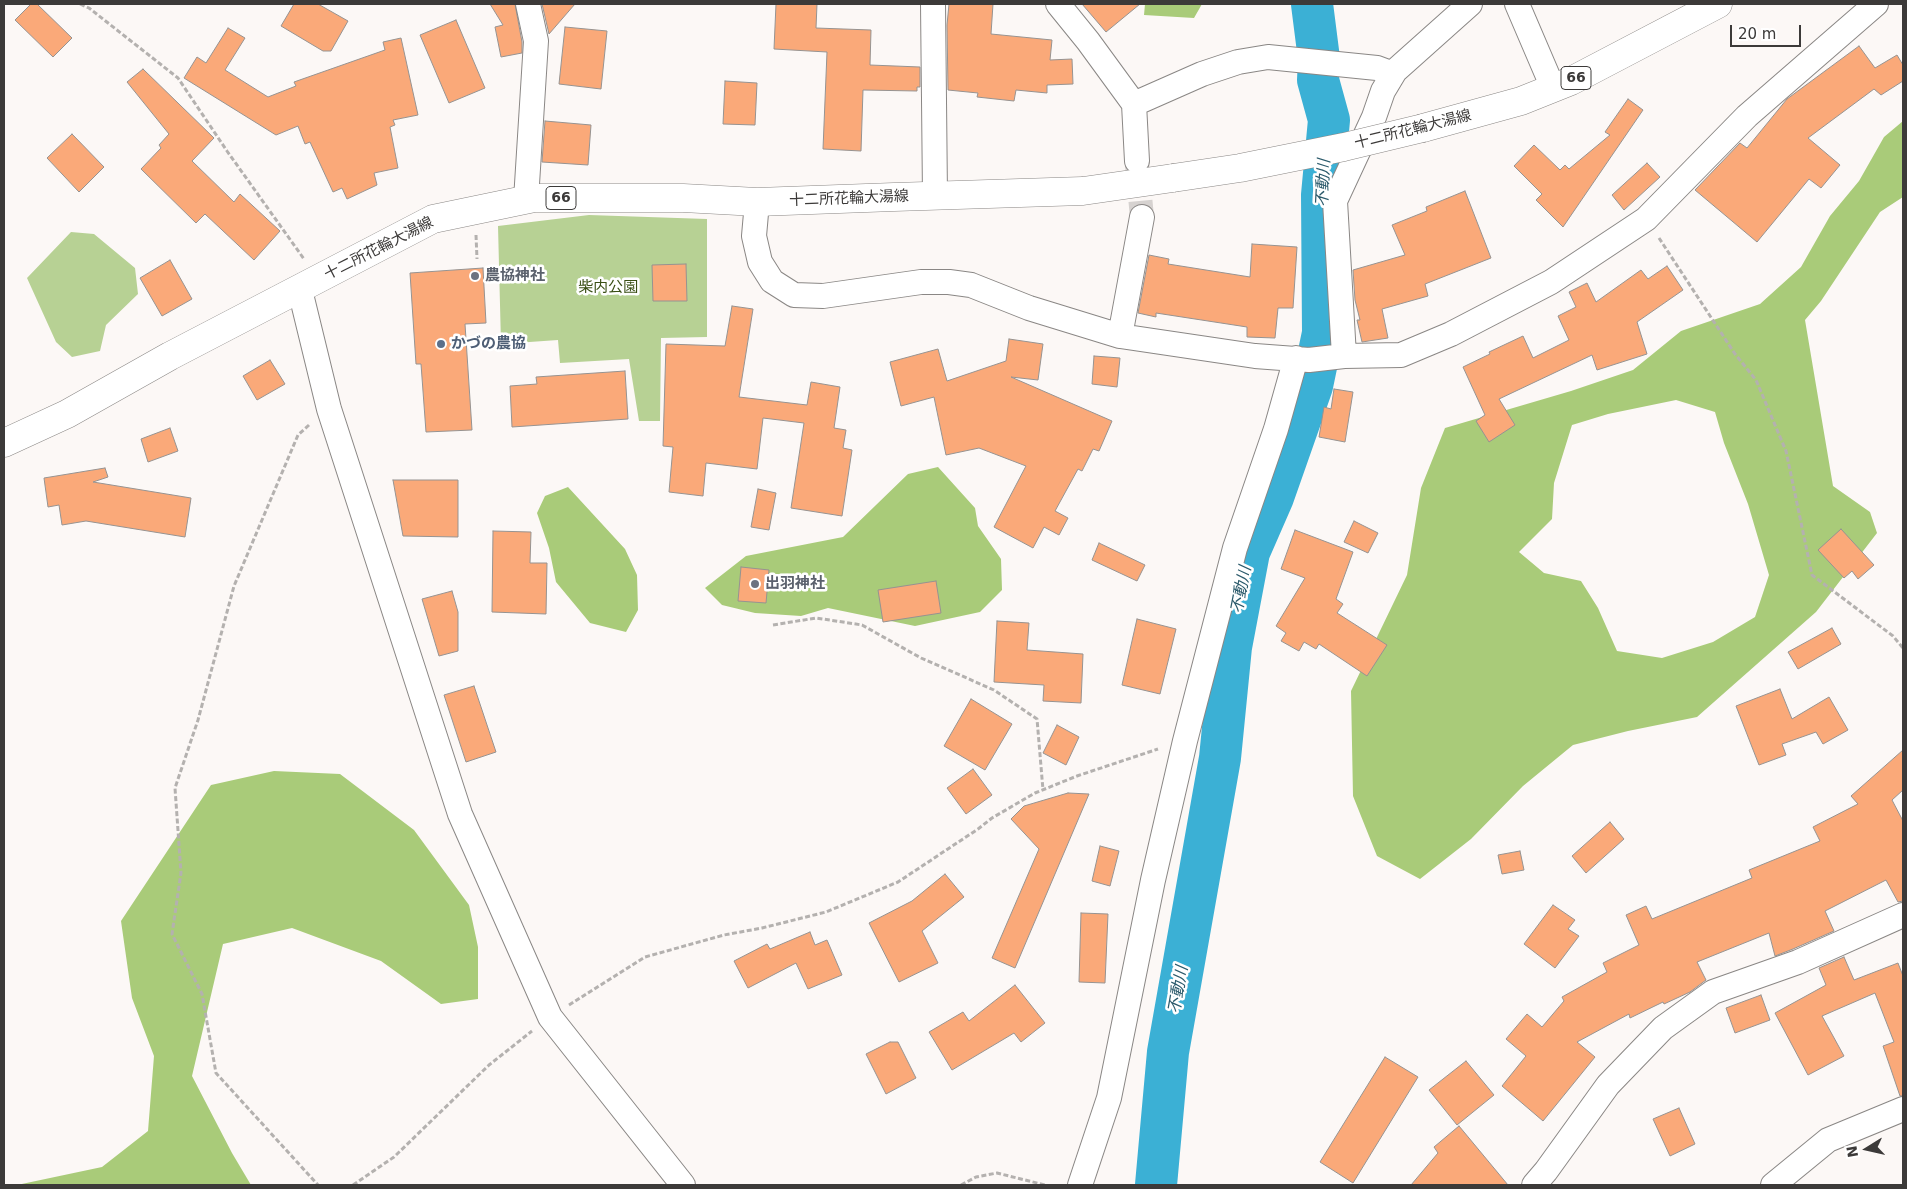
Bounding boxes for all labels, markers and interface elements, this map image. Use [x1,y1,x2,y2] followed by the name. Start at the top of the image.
[1732,15,1803,47] scale bar
[1738,25,1776,43] text: 20 m
[1561,66,1591,90] road number: 66
[1353,107,1473,153] street label: 十二所花輪大湯線
[1313,159,1335,207] water label: 不動川
[546,187,576,210] road number: 66
[789,188,909,210] street label: 十二所花輪大湯線
[321,214,437,284] street label: 十二所花輪大湯線
[485,267,545,285] place label: 農協神社
[469,270,481,282] marker: 農協神社
[578,279,638,297] park label: 柴内公園
[451,335,526,353] place label: かづの農協
[435,338,447,350] marker: かづの農協
[1228,565,1256,615] water label: 不動川
[765,575,825,593] place label: 出羽神社
[749,578,761,590] marker: 出羽神社
[1165,965,1193,1015] water label: 不動川
[1842,1124,1892,1174] north arrow
[1843,1144,1861,1159] text: N

